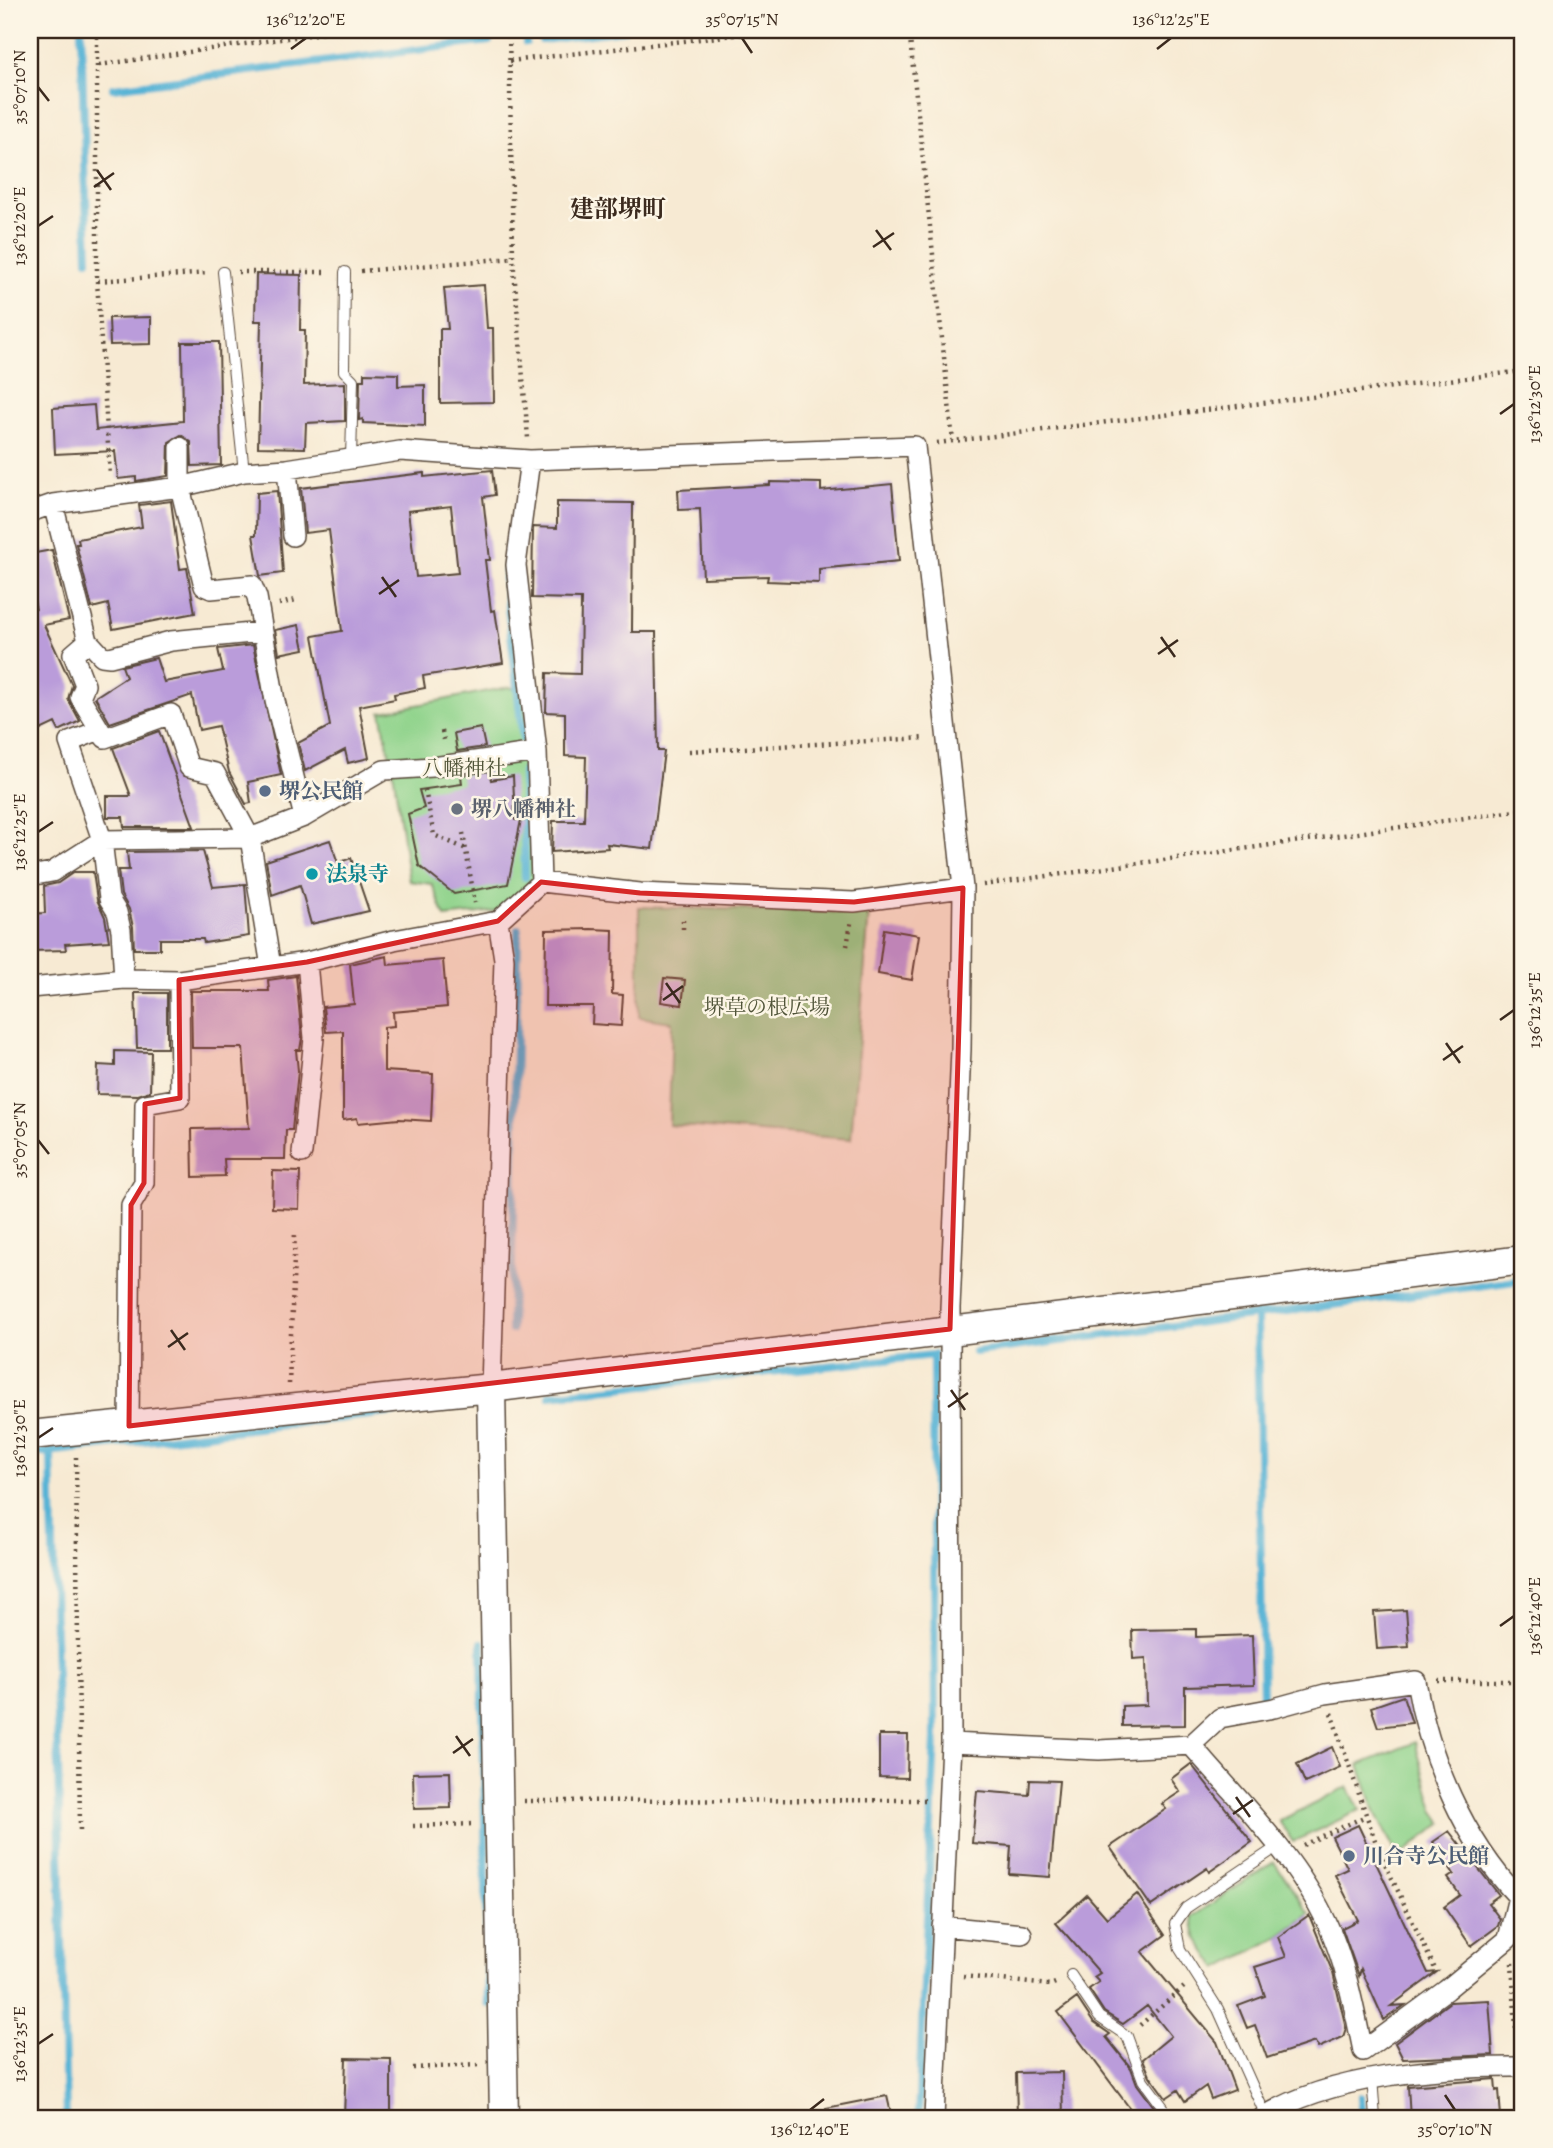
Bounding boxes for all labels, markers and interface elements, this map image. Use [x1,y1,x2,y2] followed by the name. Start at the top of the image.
[266,7,346,31] text: 136°12'20"E
[705,7,779,31] text: 35°07'15"N
[1132,7,1210,31] text: 136°12'25"E
[7,49,31,125] text: 35°07'10"N
[7,186,31,266] text: 136°12'20"E
[570,193,666,225] district label: 建部堺町
[1522,365,1546,443] text: 136°12'30"E
[422,754,506,782] park label: 八幡神社
[279,777,363,805] place label: 堺公民館
[257,783,273,799] marker: 堺公民館
[7,793,31,871] text: 136°12'25"E
[471,795,576,823] place label: 堺八幡神社
[449,801,465,817] marker: 堺八幡神社
[326,860,389,888] place label: 法泉寺
[304,866,320,882] marker: 法泉寺
[1522,972,1546,1048] text: 136°12'35"E
[704,993,830,1021] park label: 堺草の根広場
[7,1102,31,1178] text: 35°07'05"N
[7,1399,31,1477] text: 136°12'30"E
[1522,1576,1546,1656] text: 136°12'40"E
[1363,1842,1489,1870] place label: 川合寺公民館
[1341,1848,1357,1864] marker: 川合寺公民館
[7,2006,31,2082] text: 136°12'35"E
[770,2117,850,2141] text: 136°12'40"E
[1417,2117,1493,2141] text: 35°07'10"N

